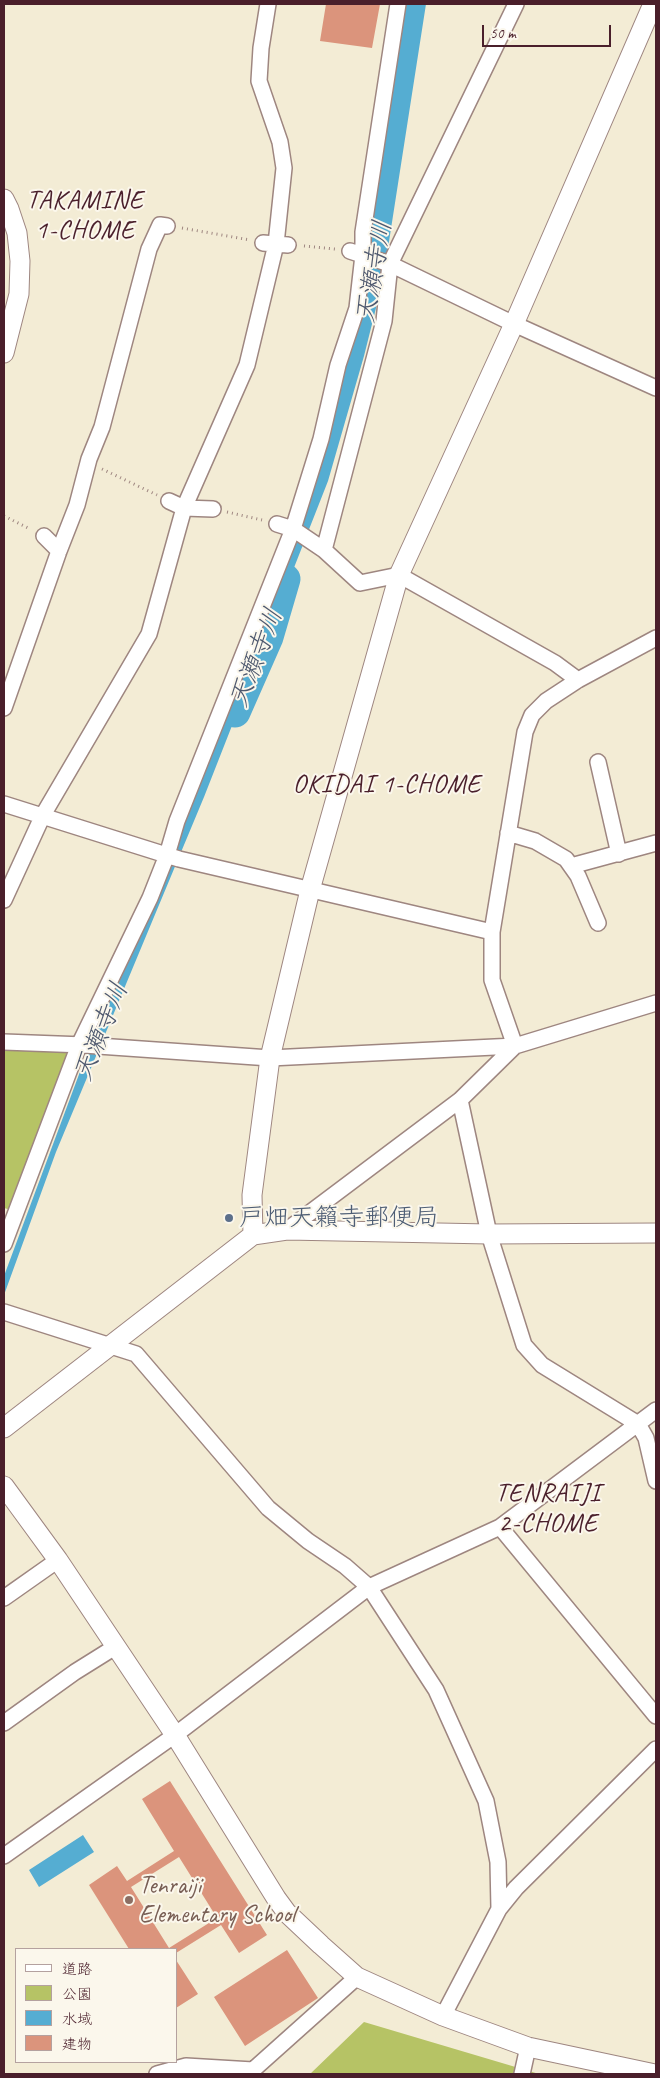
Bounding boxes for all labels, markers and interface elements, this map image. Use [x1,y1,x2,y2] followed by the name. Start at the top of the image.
[485,15,614,47] scale bar
[490,24,516,43] text: 50 m
[26,185,144,247] district label: TAKAMINE 1-CHOME
[351,218,399,326] water label: 天瀬寺川
[224,604,290,712] water label: 天瀬寺川
[292,769,482,801] district label: OKIDAI 1-CHOME
[68,978,136,1086] water label: 天瀬寺川
[239,1203,439,1233] place label: 戸畑天籟寺郵便局
[223,1212,235,1224] marker: 戸畑天籟寺郵便局
[496,1478,600,1540] district label: TENRAIJI 2-CHOME
[139,1871,295,1930] place label: Tenraiji Elementary School
[123,1894,135,1906] marker: Tenraiji Elementary School
[15,1948,178,2063] legend
[62,1960,92,1979] text: 道路
[62,1985,92,2004] text: 公園
[62,2010,92,2029] text: 水域
[62,2035,92,2054] text: 建物

